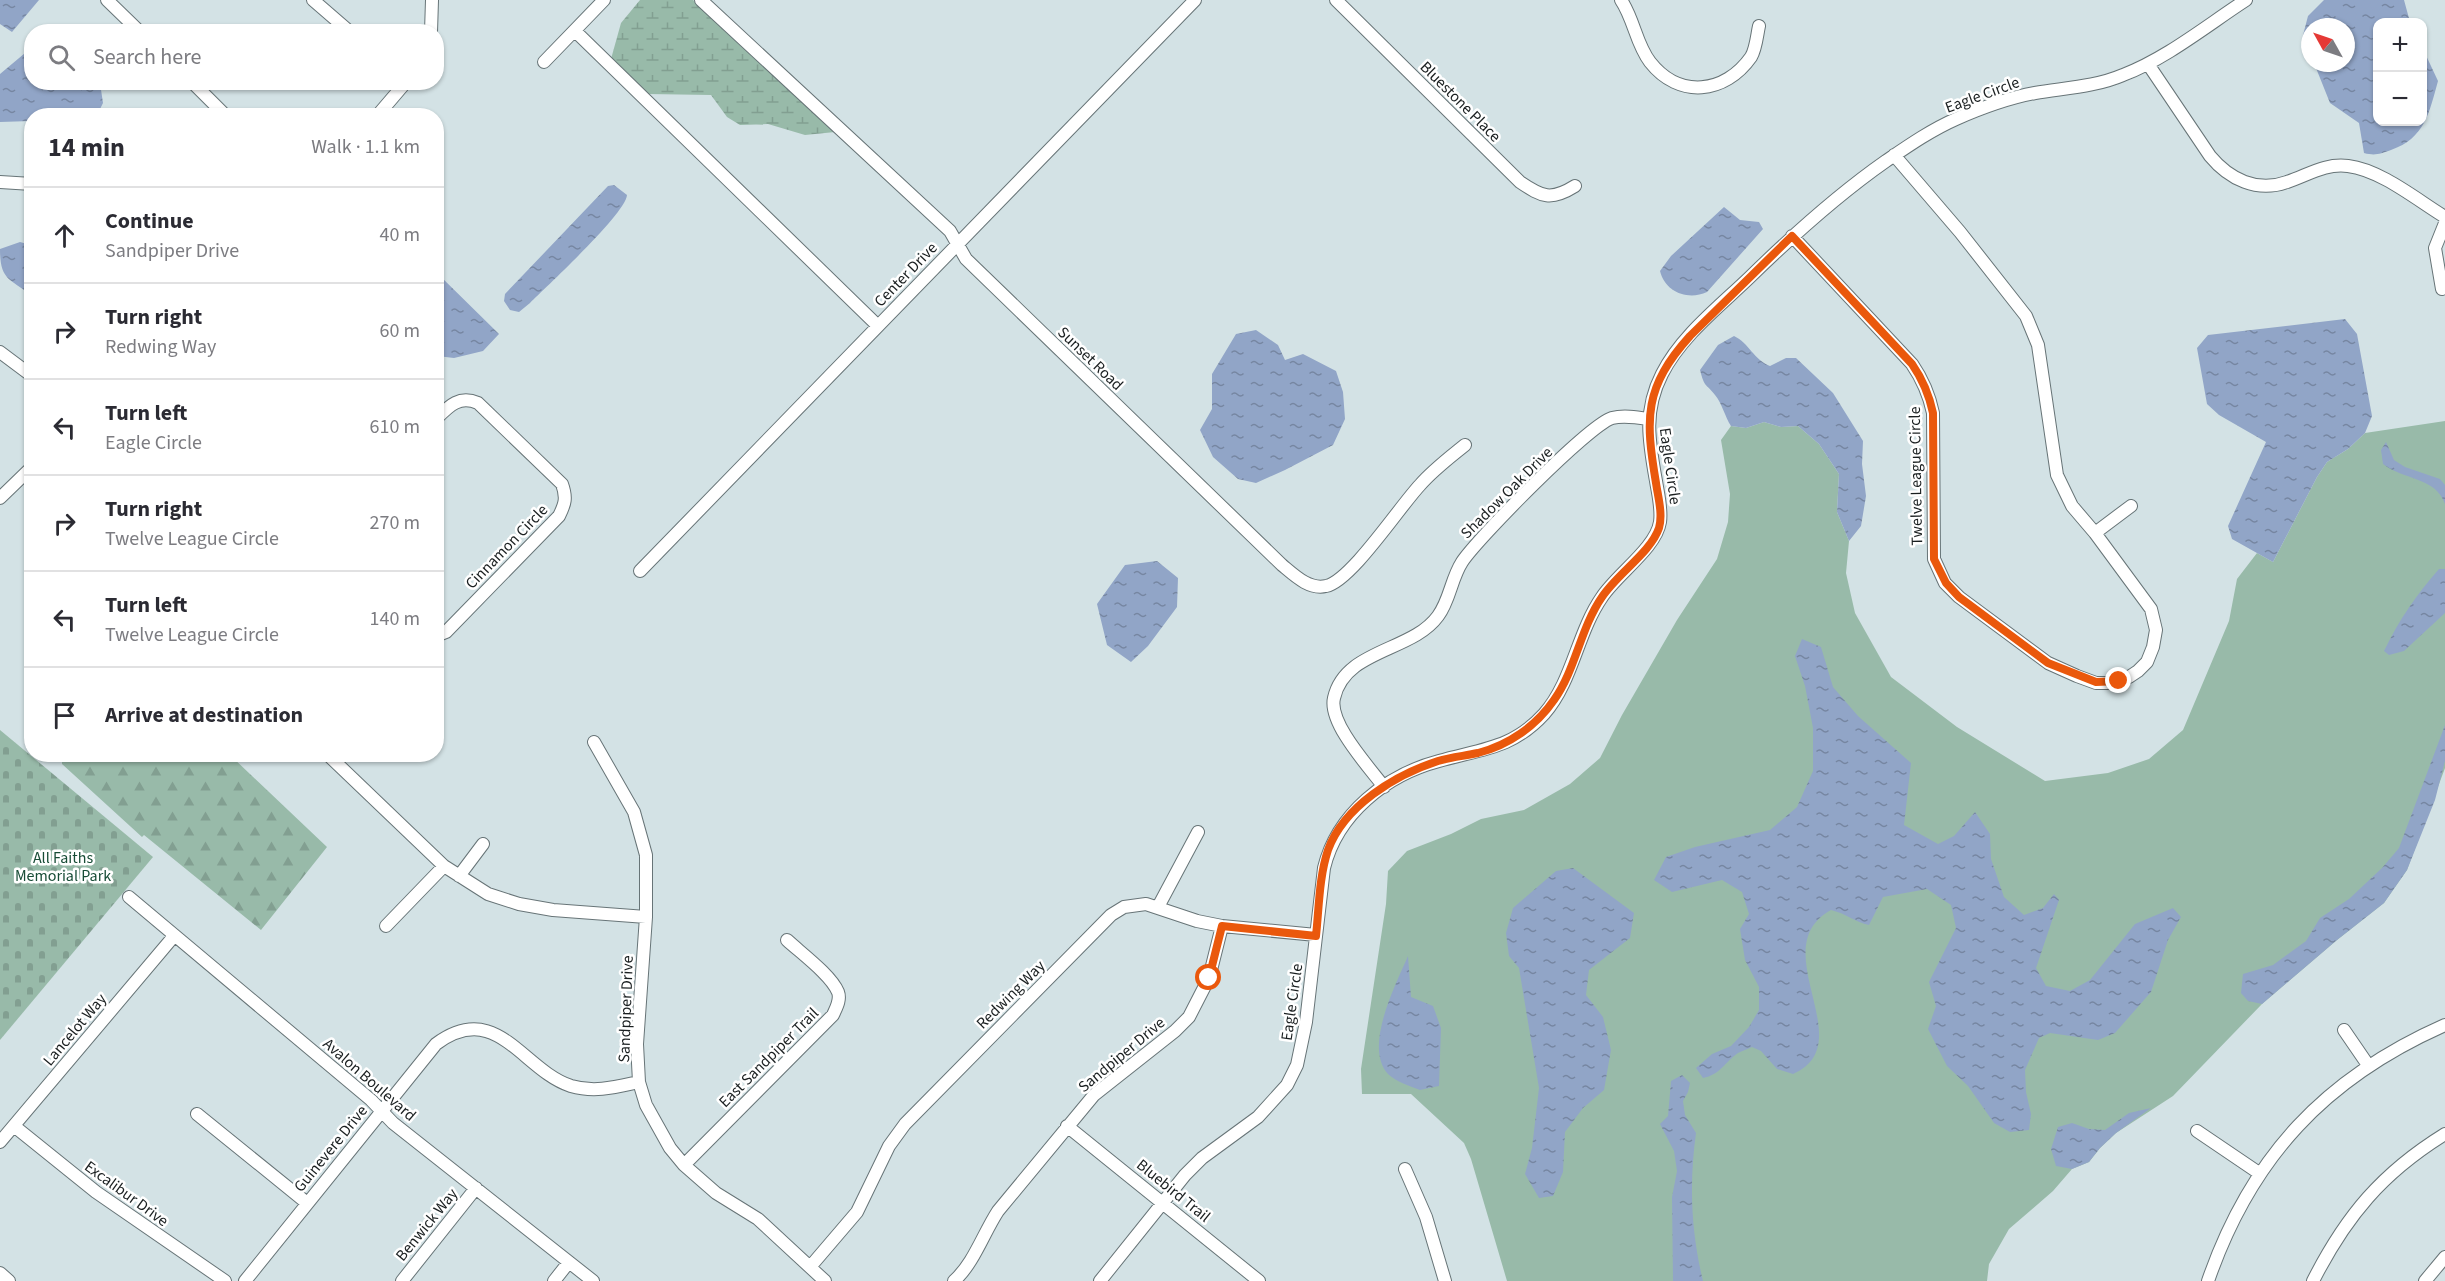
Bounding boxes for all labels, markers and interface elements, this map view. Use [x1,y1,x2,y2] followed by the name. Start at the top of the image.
[2301,18,2355,72] north arrow
[2373,18,2427,126] map controls
[2373,18,2427,72] button: +
[24,24,444,90] search box
[45,41,78,74] icon: search
[93,41,201,73] text: Search here
[1415,56,1506,147] street label: Bluestone Place
[1942,71,2023,119] street label: Eagle Circle
[2373,72,2427,126] button: −
[48,129,125,166] text: 14 min
[311,133,420,161] text: Walk · 1.1 km
[105,205,194,237] text: Continue
[48,219,81,252] icon: ahead
[380,221,420,249] text: 40 m
[105,237,239,265] text: Sandpiper Drive
[869,237,942,312] street label: Center Drive
[105,301,202,333] text: Turn right
[48,315,81,348] icon: right
[380,317,420,345] text: 60 m
[1053,322,1128,396] street label: Sunset Road
[105,333,216,361] text: Redwing Way
[105,397,187,429] text: Turn left
[1904,406,1928,546] street label: Twelve League Circle
[48,411,81,444] icon: left
[370,413,420,441] text: 610 m
[1654,426,1686,506] street label: Eagle Circle
[105,429,202,457] text: Eagle Circle
[1456,442,1558,544] street label: Shadow Oak Drive
[105,493,202,525] text: Turn right
[460,499,553,594] street label: Cinnamon Circle
[48,507,81,540] icon: right
[370,509,420,537] text: 270 m
[105,525,279,553] text: Twelve League Circle
[105,589,187,621] text: Turn left
[48,603,81,636] icon: left
[370,605,420,633] text: 140 m
[105,621,279,649] text: Twelve League Circle
[2105,667,2131,693] route end
[48,699,81,732] icon: arrive
[105,699,303,731] text: Arrive at destination
[15,847,111,887] park label: All Faiths Memorial Park
[613,955,639,1063] street label: Sandpiper Drive
[971,955,1050,1034] street label: Redwing Way
[1276,962,1308,1042] street label: Eagle Circle
[1195,964,1221,990] route start
[38,988,112,1071] street label: Lancelot Way
[714,1003,824,1113] street label: East Sandpiper Trail
[1073,1012,1170,1098] street label: Sandpiper Drive
[318,1033,421,1126] street label: Avalon Boulevard
[289,1101,373,1197] street label: Guinevere Drive
[1132,1154,1215,1227] street label: Bluebird Trail
[80,1156,173,1232] street label: Excalibur Drive
[391,1183,463,1266] street label: Benwick Way

